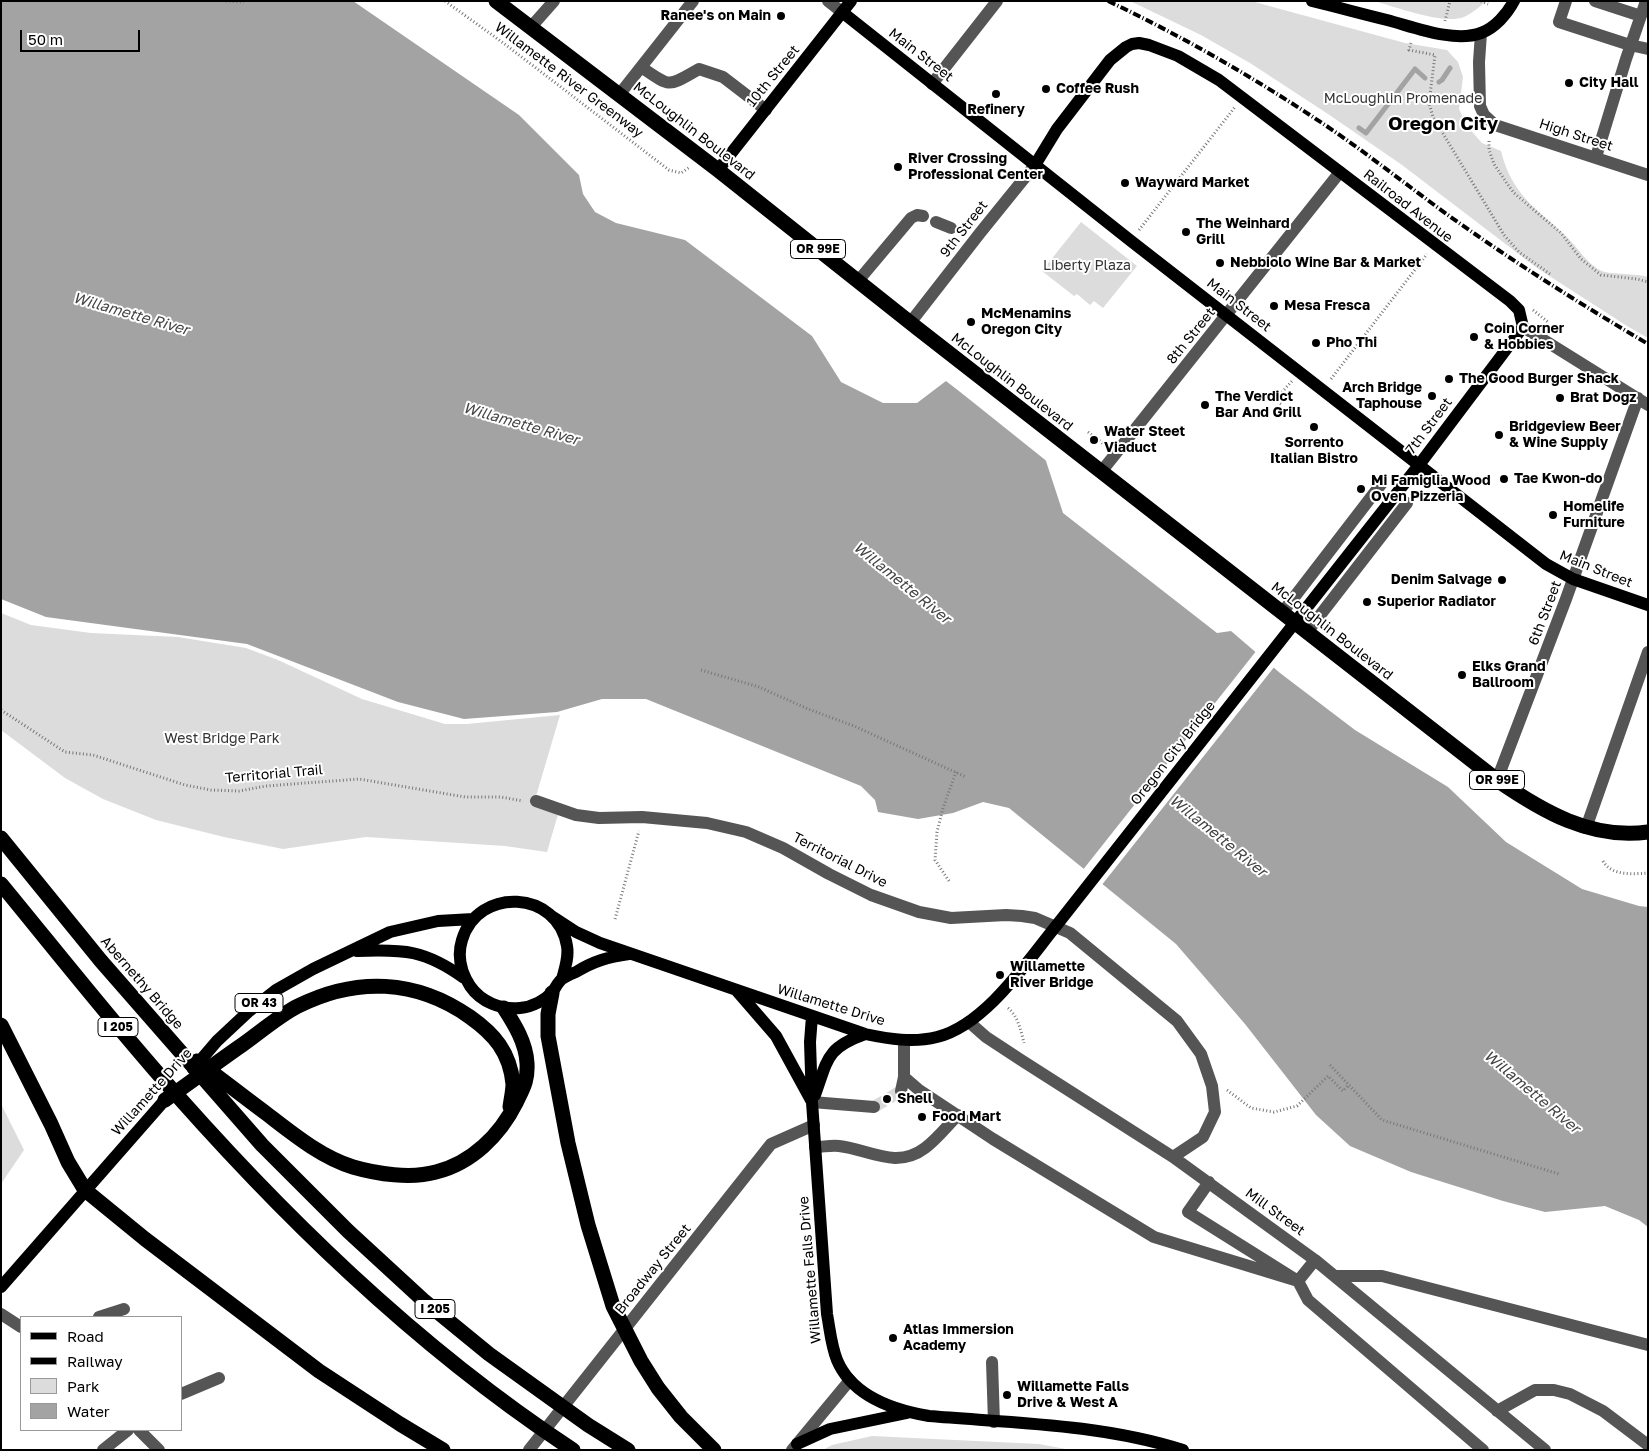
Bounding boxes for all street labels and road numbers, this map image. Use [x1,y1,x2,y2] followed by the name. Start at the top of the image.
[491,19,647,141] street label: Willamette River Greenway
[885,25,957,85] street label: Main Street
[743,42,803,110] street label: 10th Street
[630,78,758,184] street label: McLoughlin Boulevard
[1537,115,1615,155] street label: High Street
[1360,166,1456,246] street label: Railroad Avenue
[937,197,991,261] street label: 9th Street
[790,240,846,258] road number: OR 99E
[1203,275,1275,335] street label: Main Street
[1163,304,1219,368] street label: 8th Street
[948,329,1076,435] street label: McLoughlin Boulevard
[1402,394,1456,458] street label: 7th Street
[1557,547,1635,591] street label: Main Street
[1268,578,1396,684] street label: McLoughlin Boulevard
[1525,578,1565,648] street label: 6th Street
[1127,698,1219,808] street label: Oregon City Bridge
[224,761,324,787] street label: Territorial Trail
[1470,770,1524,790] road number: OR 99E
[790,829,890,891] street label: Territorial Drive
[97,933,187,1033] street label: Abernethy Bridge
[775,981,887,1029] street label: Willamette Drive
[235,994,283,1012] road number: OR 43
[98,1018,138,1036] road number: I 205
[108,1045,196,1139] street label: Willamette Drive
[1242,1185,1308,1239] street label: Mill Street
[795,1196,825,1344] street label: Willamette Falls Drive
[612,1221,694,1317] street label: Broadway Street
[415,1300,455,1318] road number: I 205

